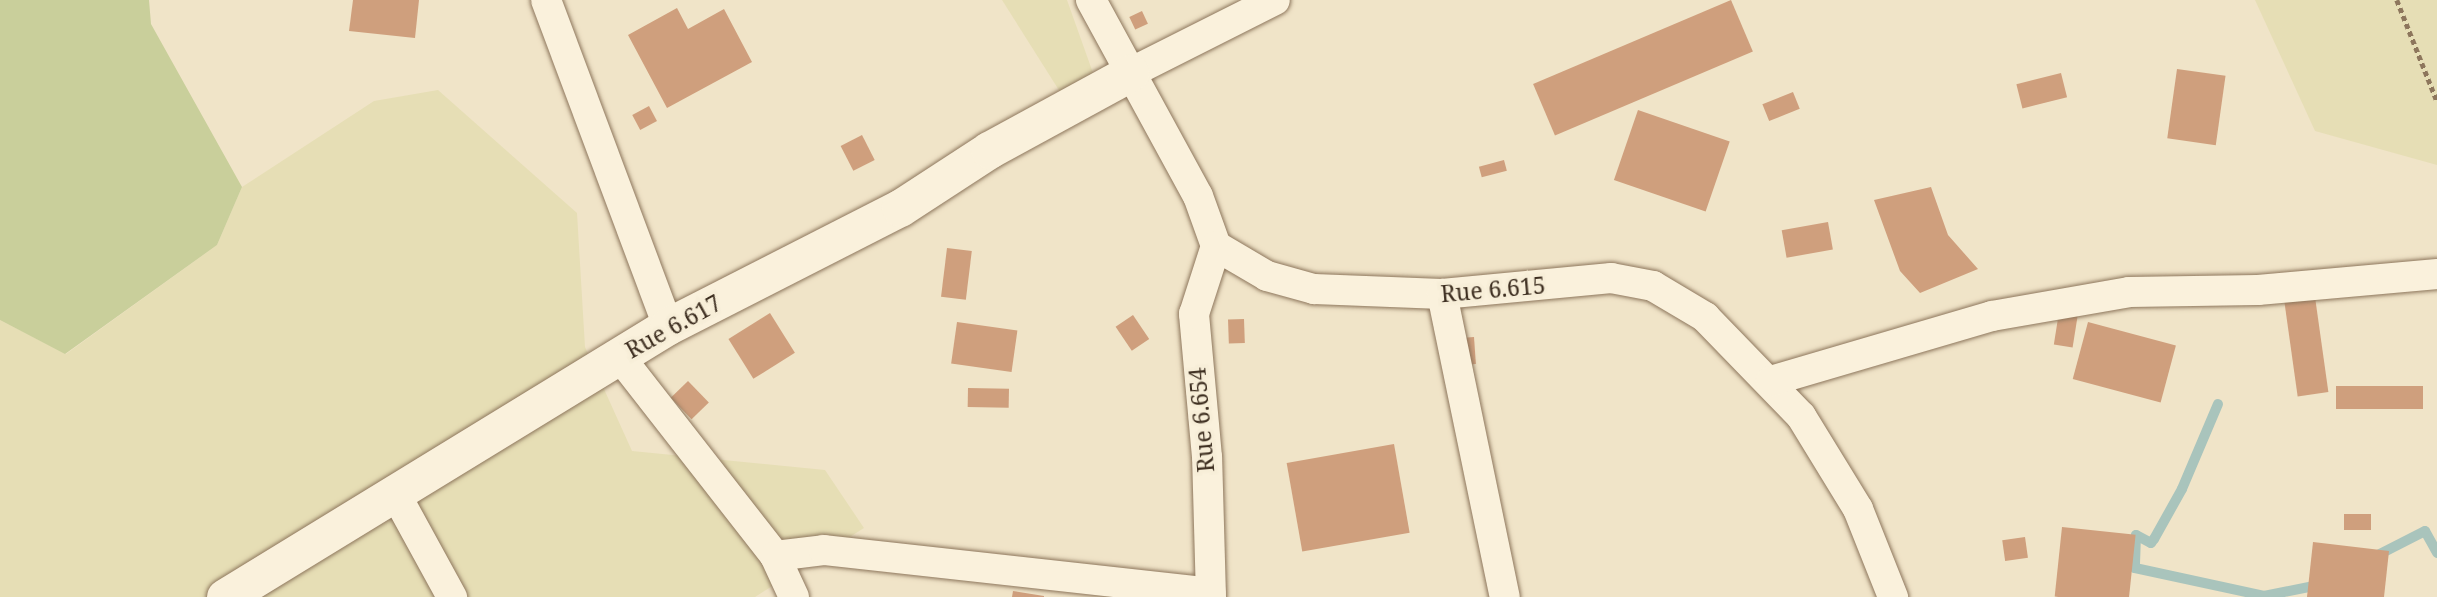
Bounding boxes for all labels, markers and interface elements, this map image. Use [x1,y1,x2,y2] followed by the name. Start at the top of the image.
[1439,271,1547,307] street label: Rue 6.615
[620,288,726,364] street label: Rue 6.617
[1183,366,1219,474] street label: Rue 6.654

